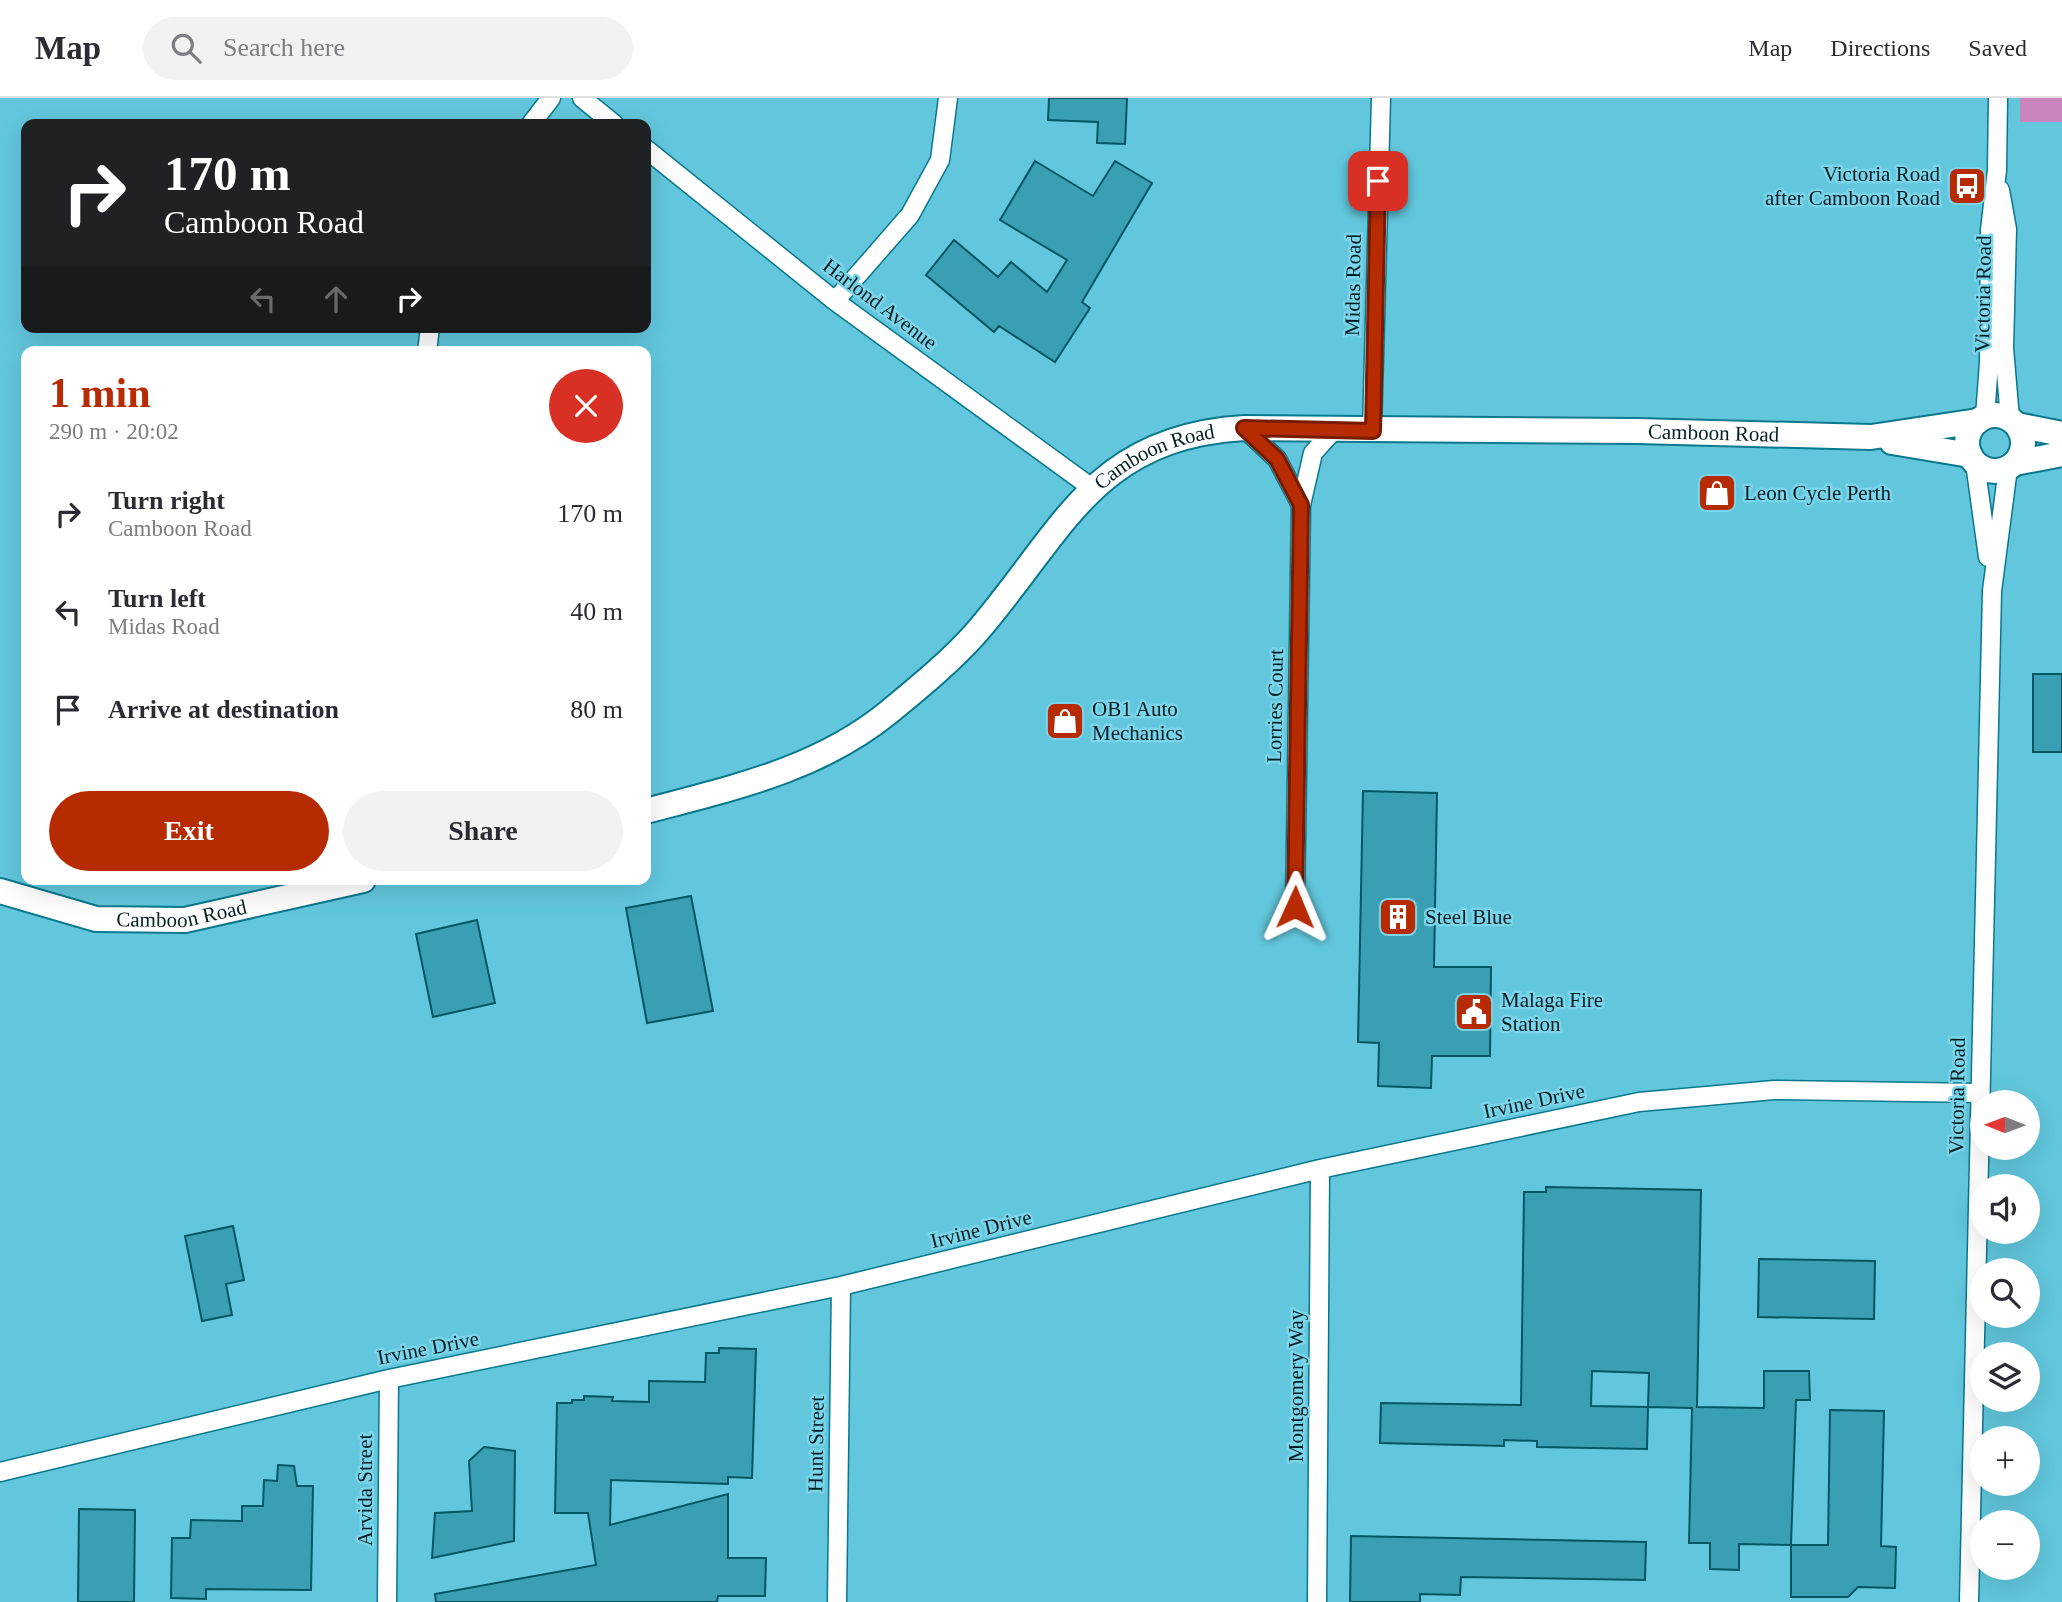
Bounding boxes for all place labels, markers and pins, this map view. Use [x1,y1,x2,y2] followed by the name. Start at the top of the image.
[1348,151,1408,211] pin
[1765,162,1940,210] place label: Victoria Road after Camboon Road
[1946,165,1988,207] bus stop icon: Victoria Road after Camboon Road
[1696,472,1738,514] shop icon: Leon Cycle Perth
[1744,481,1891,505] place label: Leon Cycle Perth
[1092,697,1183,745] place label: OB1 Auto Mechanics
[1044,700,1086,742] shop icon: OB1 Auto Mechanics
[1377,896,1419,938] building icon: Steel Blue
[1425,905,1512,929] place label: Steel Blue
[1501,988,1603,1036] place label: Malaga Fire Station
[1453,991,1495,1033] public building icon: Malaga Fire Station

